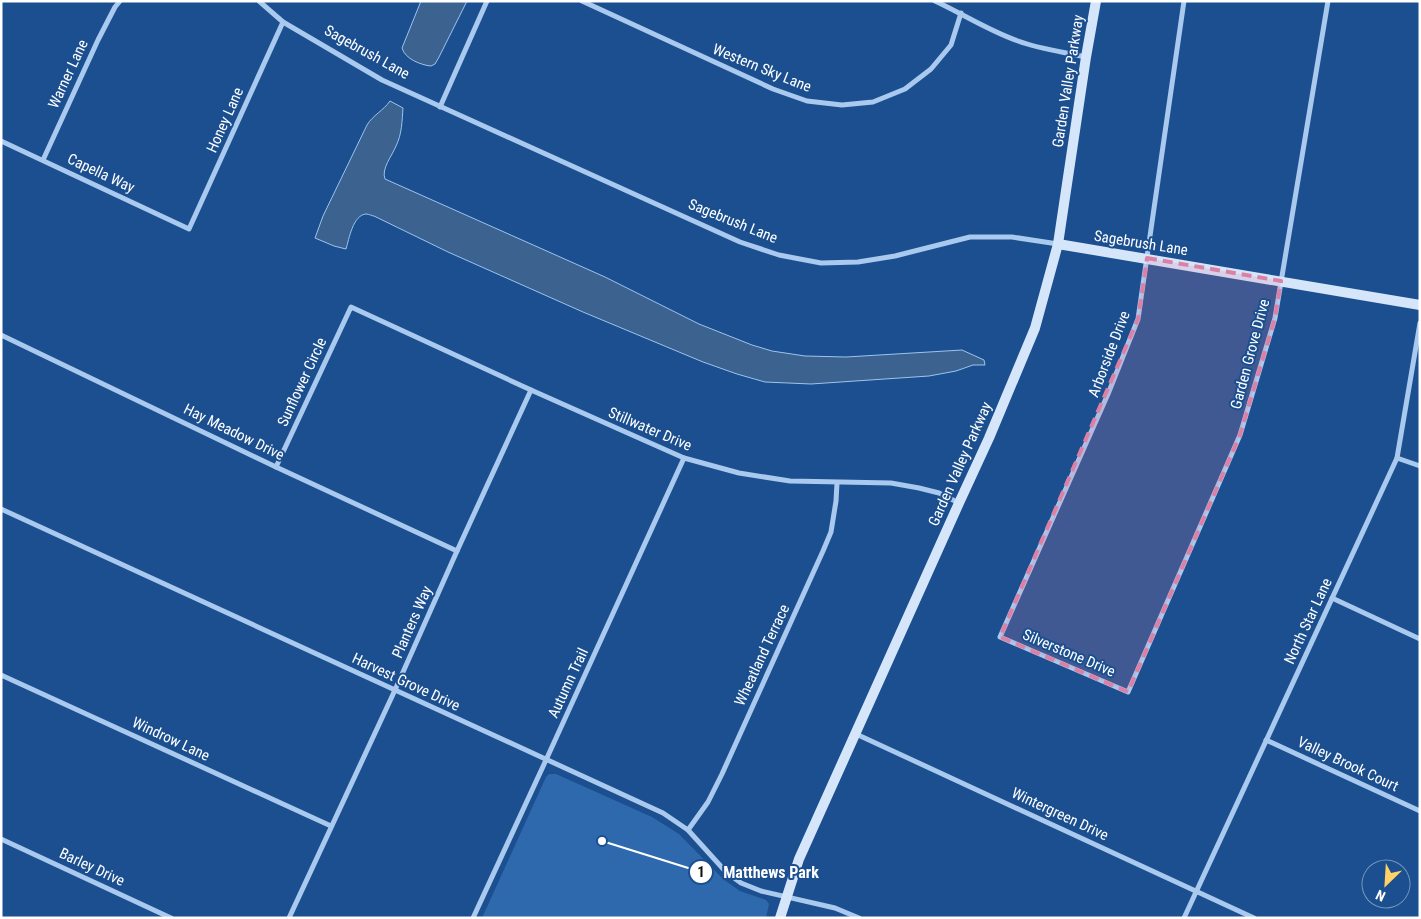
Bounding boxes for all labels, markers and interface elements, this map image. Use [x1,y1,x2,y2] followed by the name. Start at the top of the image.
[1049,13,1087,149] street label: Garden Valley Parkway
[321,21,413,83] street label: Sagebrush Lane
[44,37,92,111] street label: Warner Lane
[710,40,814,96] street label: Western Sky Lane
[203,85,247,155] street label: Honey Lane
[65,150,137,196] street label: Capella Way
[686,195,780,247] street label: Sagebrush Lane
[1093,227,1189,259] street label: Sagebrush Lane
[1227,297,1273,411] street label: Garden Grove Drive
[1084,308,1134,400] street label: Arborside Drive
[274,335,330,429] street label: Sunflower Circle
[924,399,996,529] street label: Garden Valley Parkway
[181,400,287,464] street label: Hay Meadow Drive
[606,403,694,455] street label: Stillwater Drive
[1280,575,1336,667] street label: North Star Lane
[388,583,436,661] street label: Planters Way
[731,601,793,709] street label: Wheatland Terrace
[1020,625,1118,681] street label: Silverstone Drive
[544,645,592,721] street label: Autumn Trail
[349,649,463,715] street label: Harvest Grove Drive
[129,713,213,765] street label: Windrow Lane
[1295,733,1401,795] street label: Valley Brook Court
[1009,784,1111,844] street label: Wintergreen Drive
[56,844,128,890] street label: Barley Drive
[688,857,829,888] callout: Matthews Park
[1361,859,1411,909] north arrow
[697,863,705,881] text: 1
[723,863,819,882] text: Matthews Park
[1373,887,1388,905] text: N

